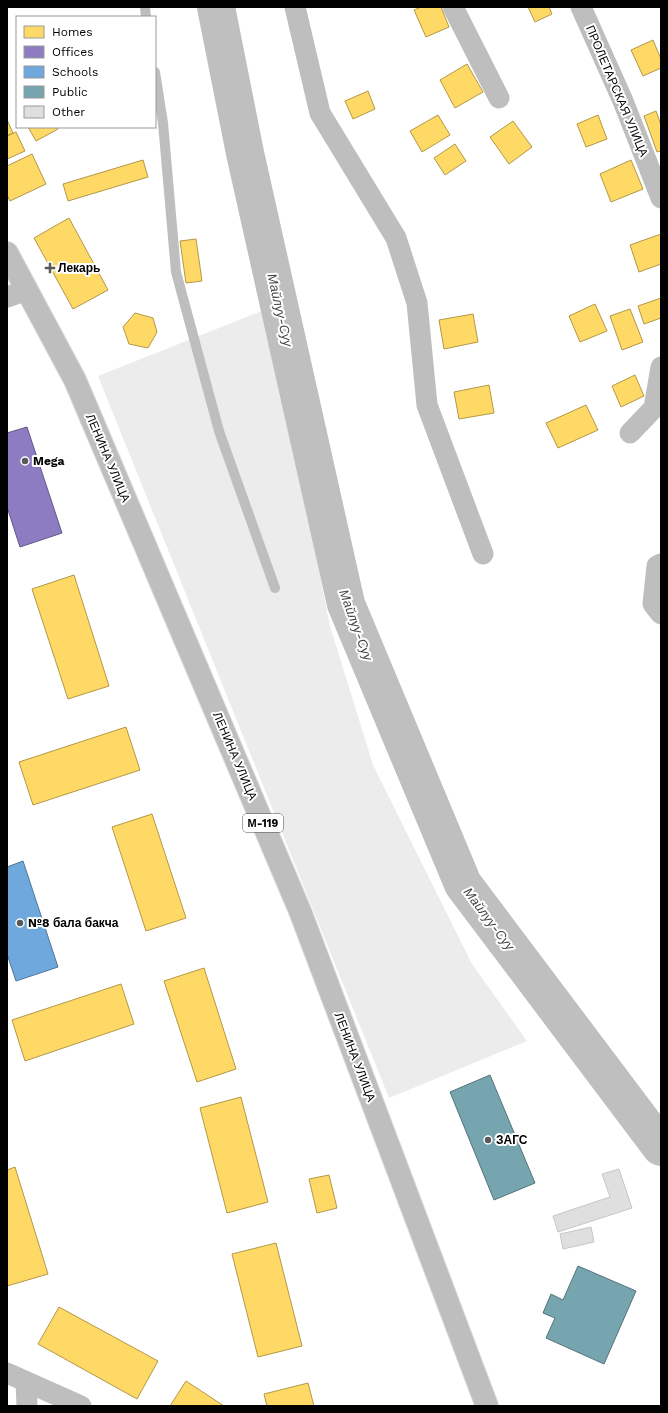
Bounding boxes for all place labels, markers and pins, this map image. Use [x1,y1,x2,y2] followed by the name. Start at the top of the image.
[58,261,100,275] place label: Лекарь
[45,263,55,273] marker: Лекарь
[33,454,65,468] place label: Mega
[20,456,30,466] marker: Mega
[28,916,119,930] place label: №8 бала бакча
[15,918,25,928] marker: №8 бала бакча
[496,1133,528,1147] place label: ЗАГС
[483,1135,493,1145] marker: ЗАГС

